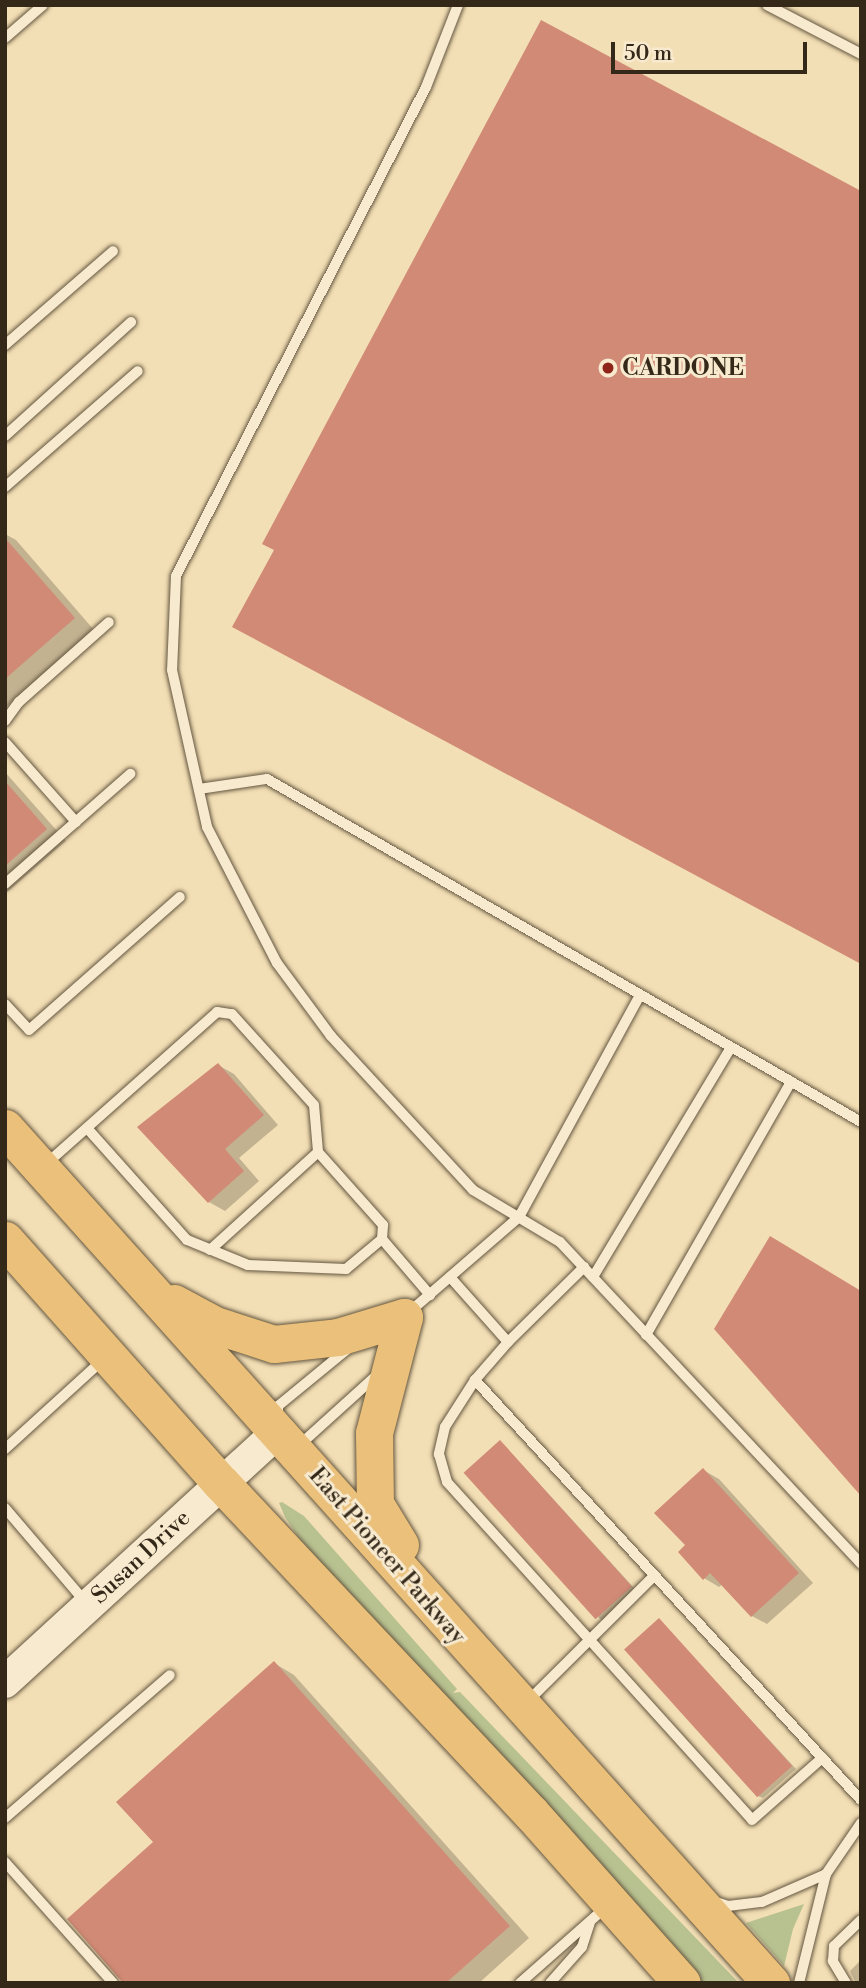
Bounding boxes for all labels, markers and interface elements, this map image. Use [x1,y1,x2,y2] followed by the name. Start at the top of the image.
[614,28,810,72] scale bar
[624,41,672,67] text: 50 m
[622,354,744,382] place label: CARDONE
[600,360,616,376] marker: CARDONE
[303,1462,471,1650] street label: East Pioneer Parkway
[86,1504,196,1610] street label: Susan Drive

